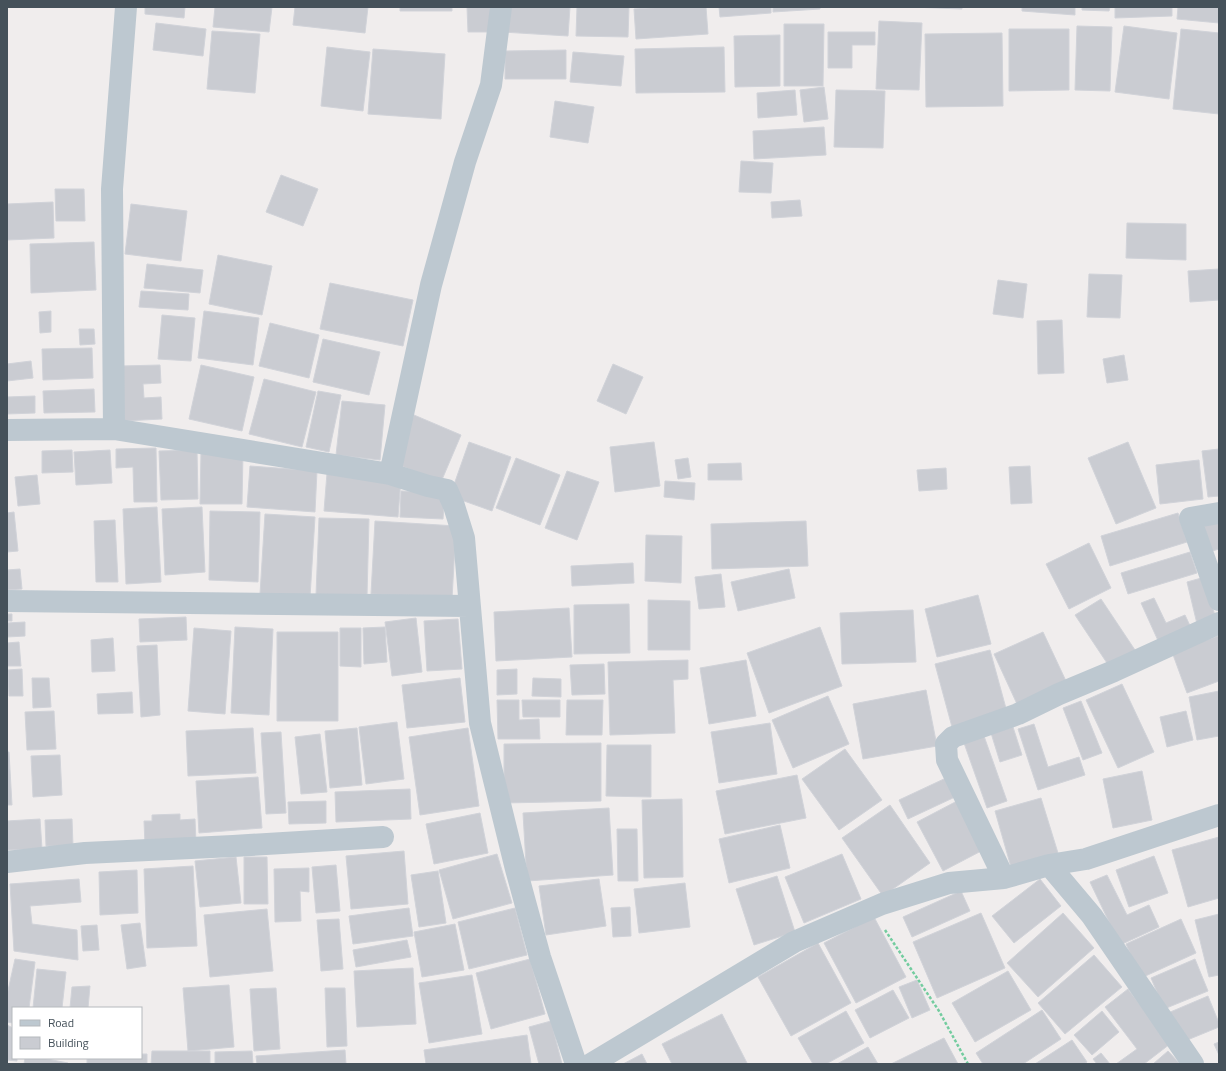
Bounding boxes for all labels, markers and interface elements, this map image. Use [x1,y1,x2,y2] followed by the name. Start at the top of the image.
[12,1007,142,1059] legend
[48,1013,74,1032] text: Road
[48,1033,89,1052] text: Building

